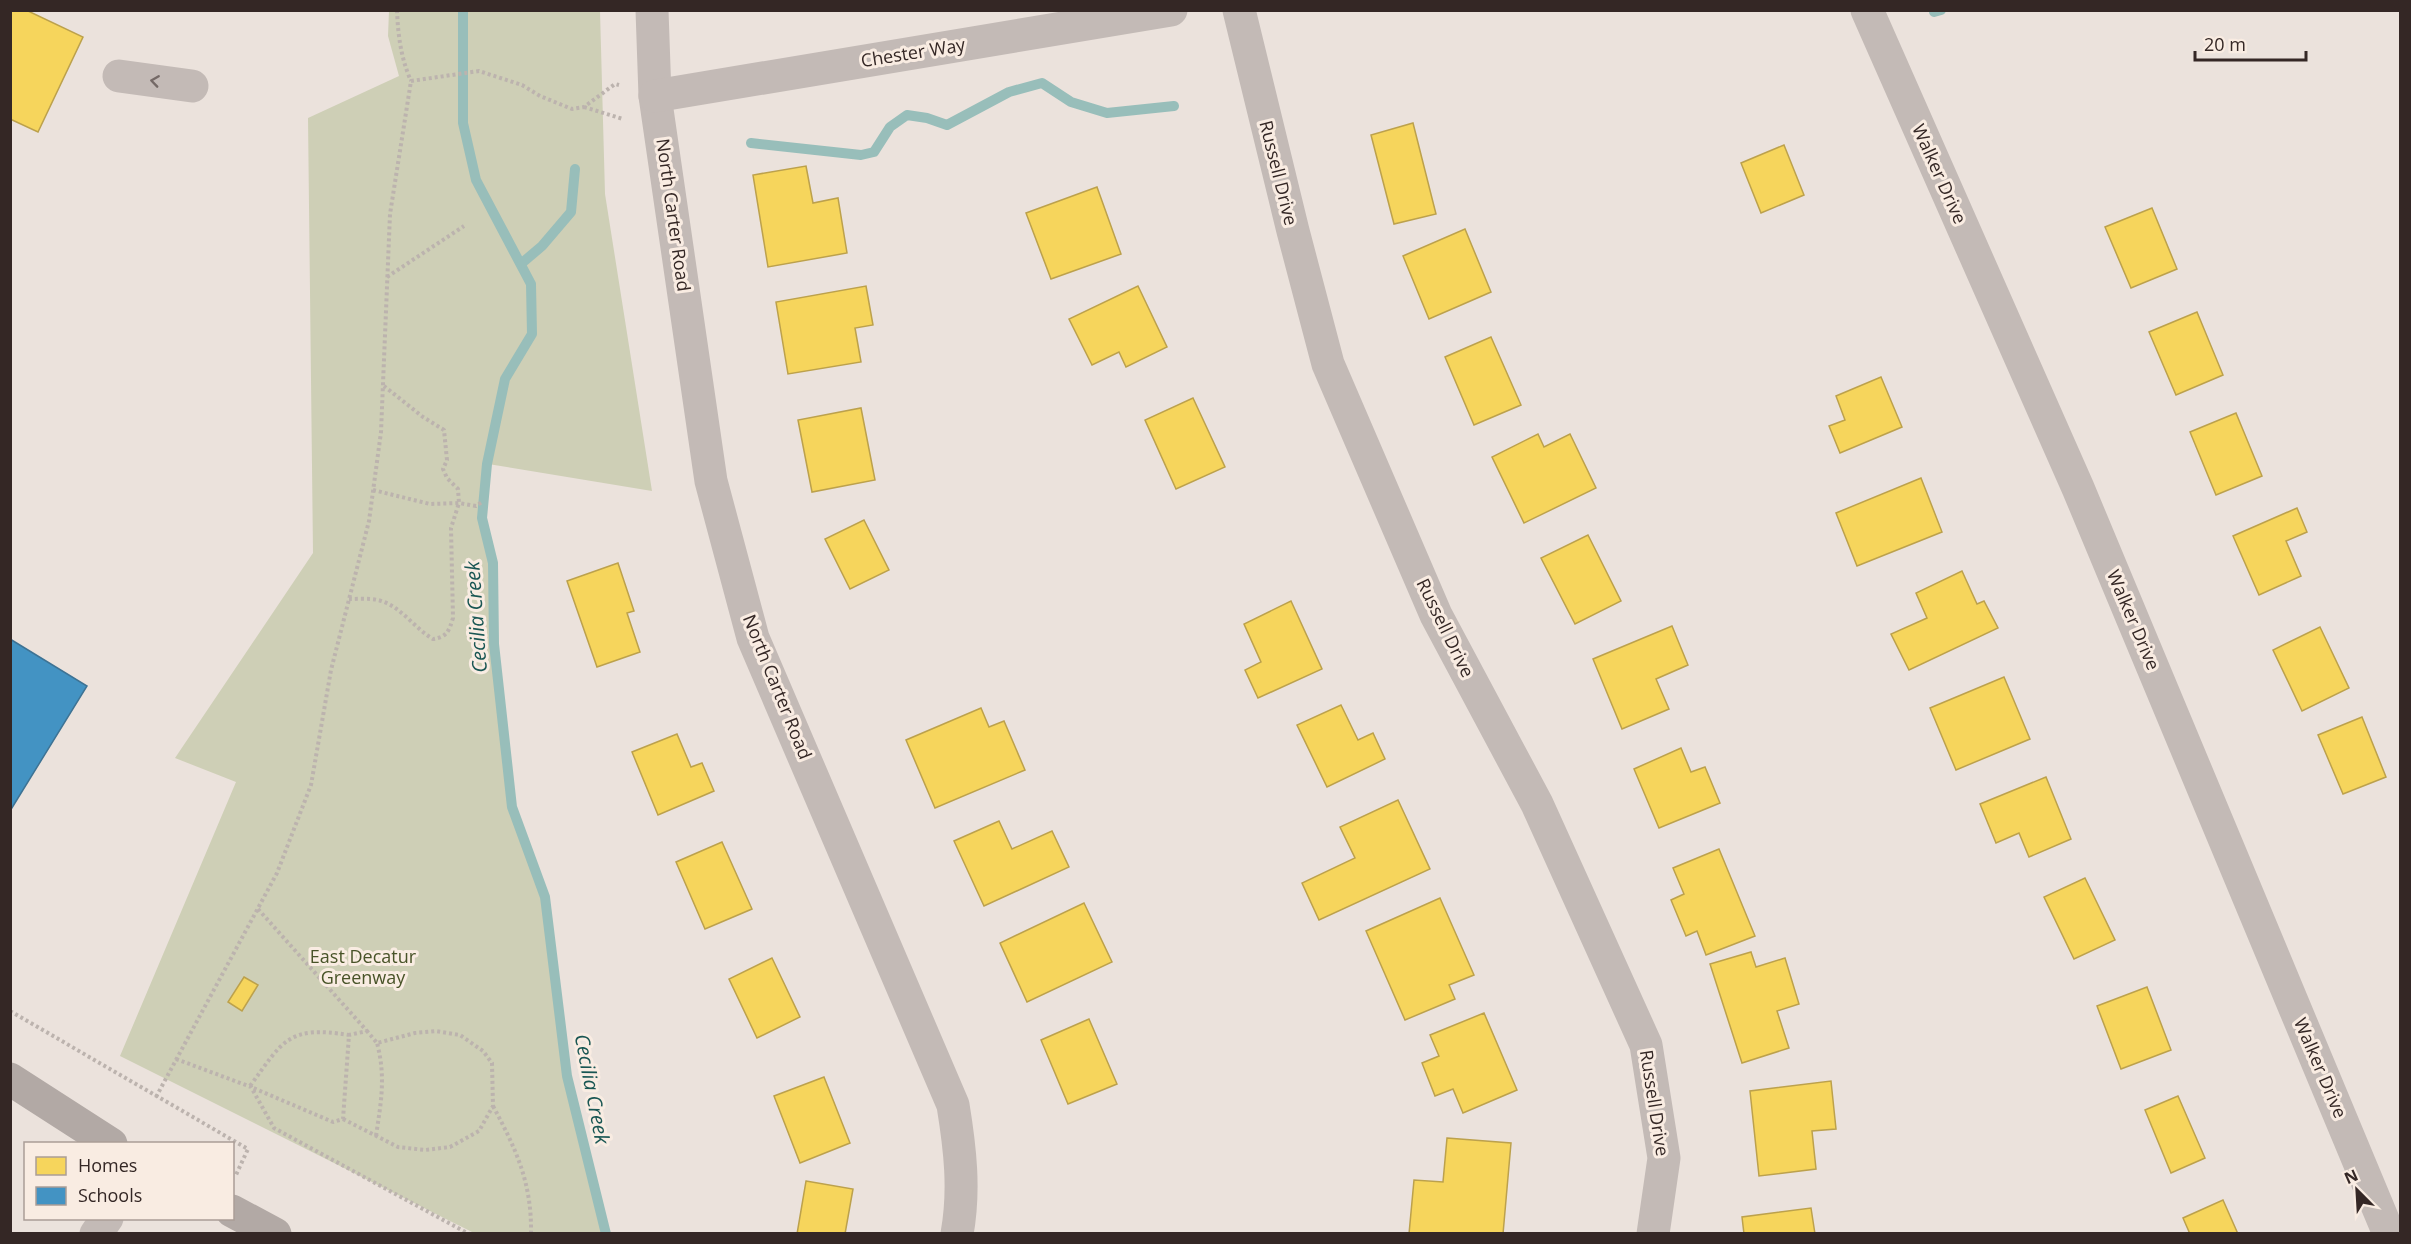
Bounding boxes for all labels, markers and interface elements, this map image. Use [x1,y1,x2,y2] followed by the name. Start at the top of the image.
[2195,24,2306,62] scale bar
[859,32,968,72] street label: Chester Way
[2204,32,2246,56] text: 20 m
[151,75,160,87] one-way arrow
[1254,118,1304,228] street label: Russell Drive
[1907,120,1973,227] street label: Walker Drive
[651,137,697,293] street label: North Carter Road
[458,559,493,674] water label: Cecilia Creek
[2102,566,2166,673] street label: Walker Drive
[1412,574,1480,681] street label: Russell Drive
[738,611,818,763] street label: North Carter Road
[310,944,417,989] park label: East Decatur Greenway
[2289,1014,2353,1121] street label: Walker Drive
[569,1031,617,1148] water label: Cecilia Creek
[1635,1048,1675,1158] street label: Russell Drive
[24,1142,234,1220] legend
[78,1153,137,1177] text: Homes
[2327,1160,2387,1220] north arrow
[2340,1164,2361,1189] text: N
[78,1183,142,1207] text: Schools

